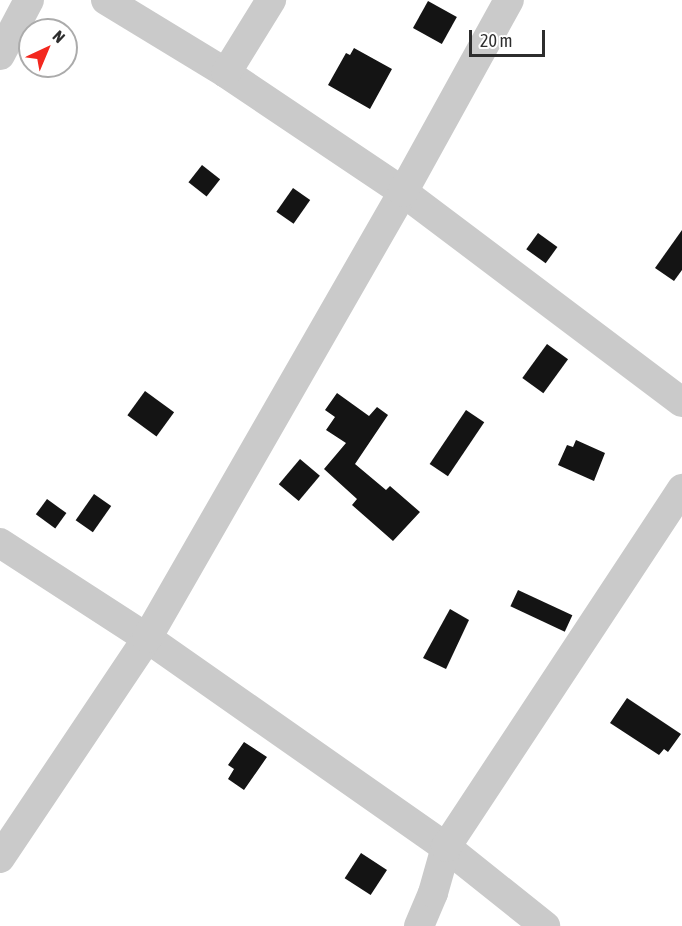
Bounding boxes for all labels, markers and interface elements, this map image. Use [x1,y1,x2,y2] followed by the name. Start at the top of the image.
[18,18,78,78] north arrow
[472,18,548,56] scale bar
[49,27,69,46] text: N
[480,30,512,51] text: 20 m

